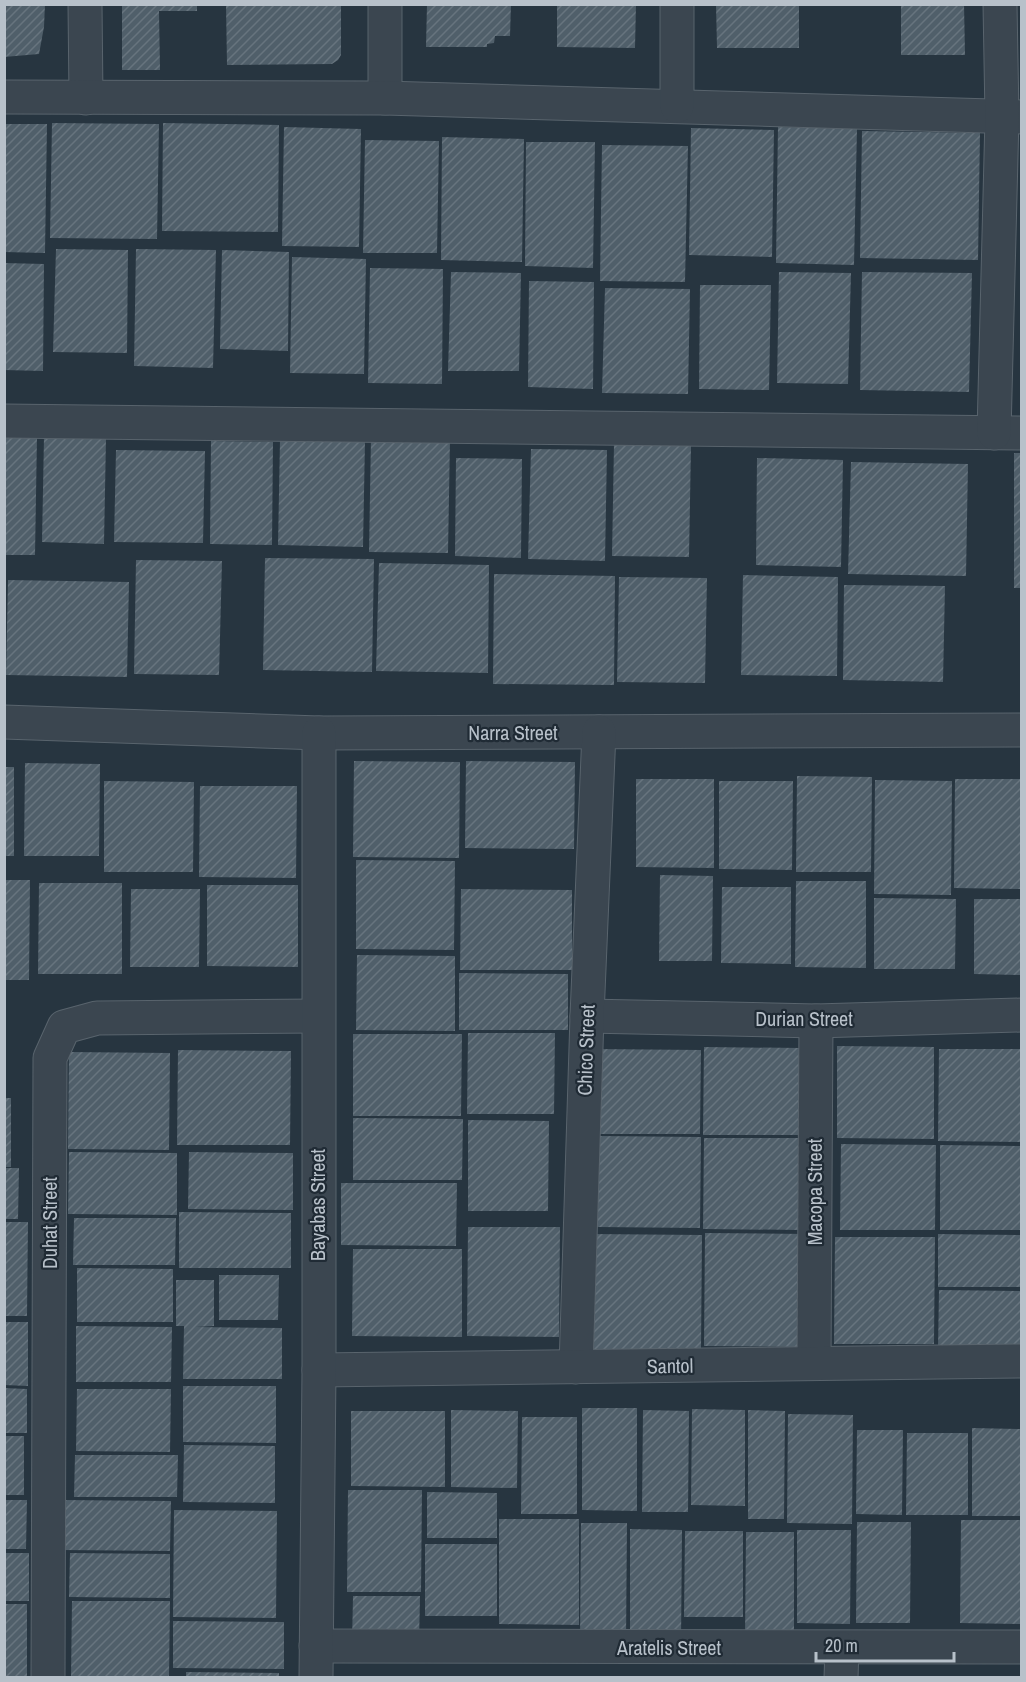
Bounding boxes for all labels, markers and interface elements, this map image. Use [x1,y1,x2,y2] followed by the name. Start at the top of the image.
[468,719,558,746] street label: Narra Street
[570,1004,601,1096] street label: Chico Street
[755,1005,853,1032] street label: Durian Street
[801,1138,828,1245] street label: Macopa Street
[304,1148,331,1261] street label: Bayabas Street
[36,1177,63,1269] street label: Duhat Street
[647,1352,693,1379] street label: Santol
[816,1625,954,1663] scale bar
[825,1633,858,1658] text: 20 m
[616,1634,721,1661] street label: Aratelis Street

